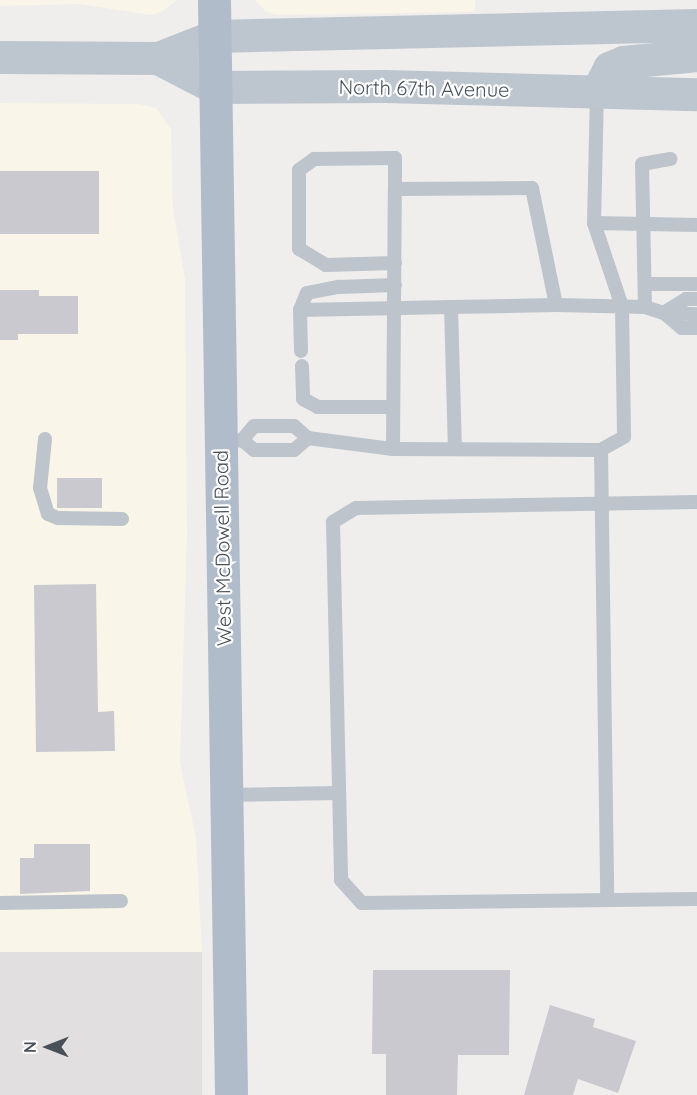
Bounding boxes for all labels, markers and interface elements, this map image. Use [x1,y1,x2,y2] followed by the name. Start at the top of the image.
[338,75,510,101] street label: North 67th Avenue
[208,450,236,646] street label: West McDowell Road
[18,1017,78,1077] north arrow
[20,1041,40,1053] text: N

